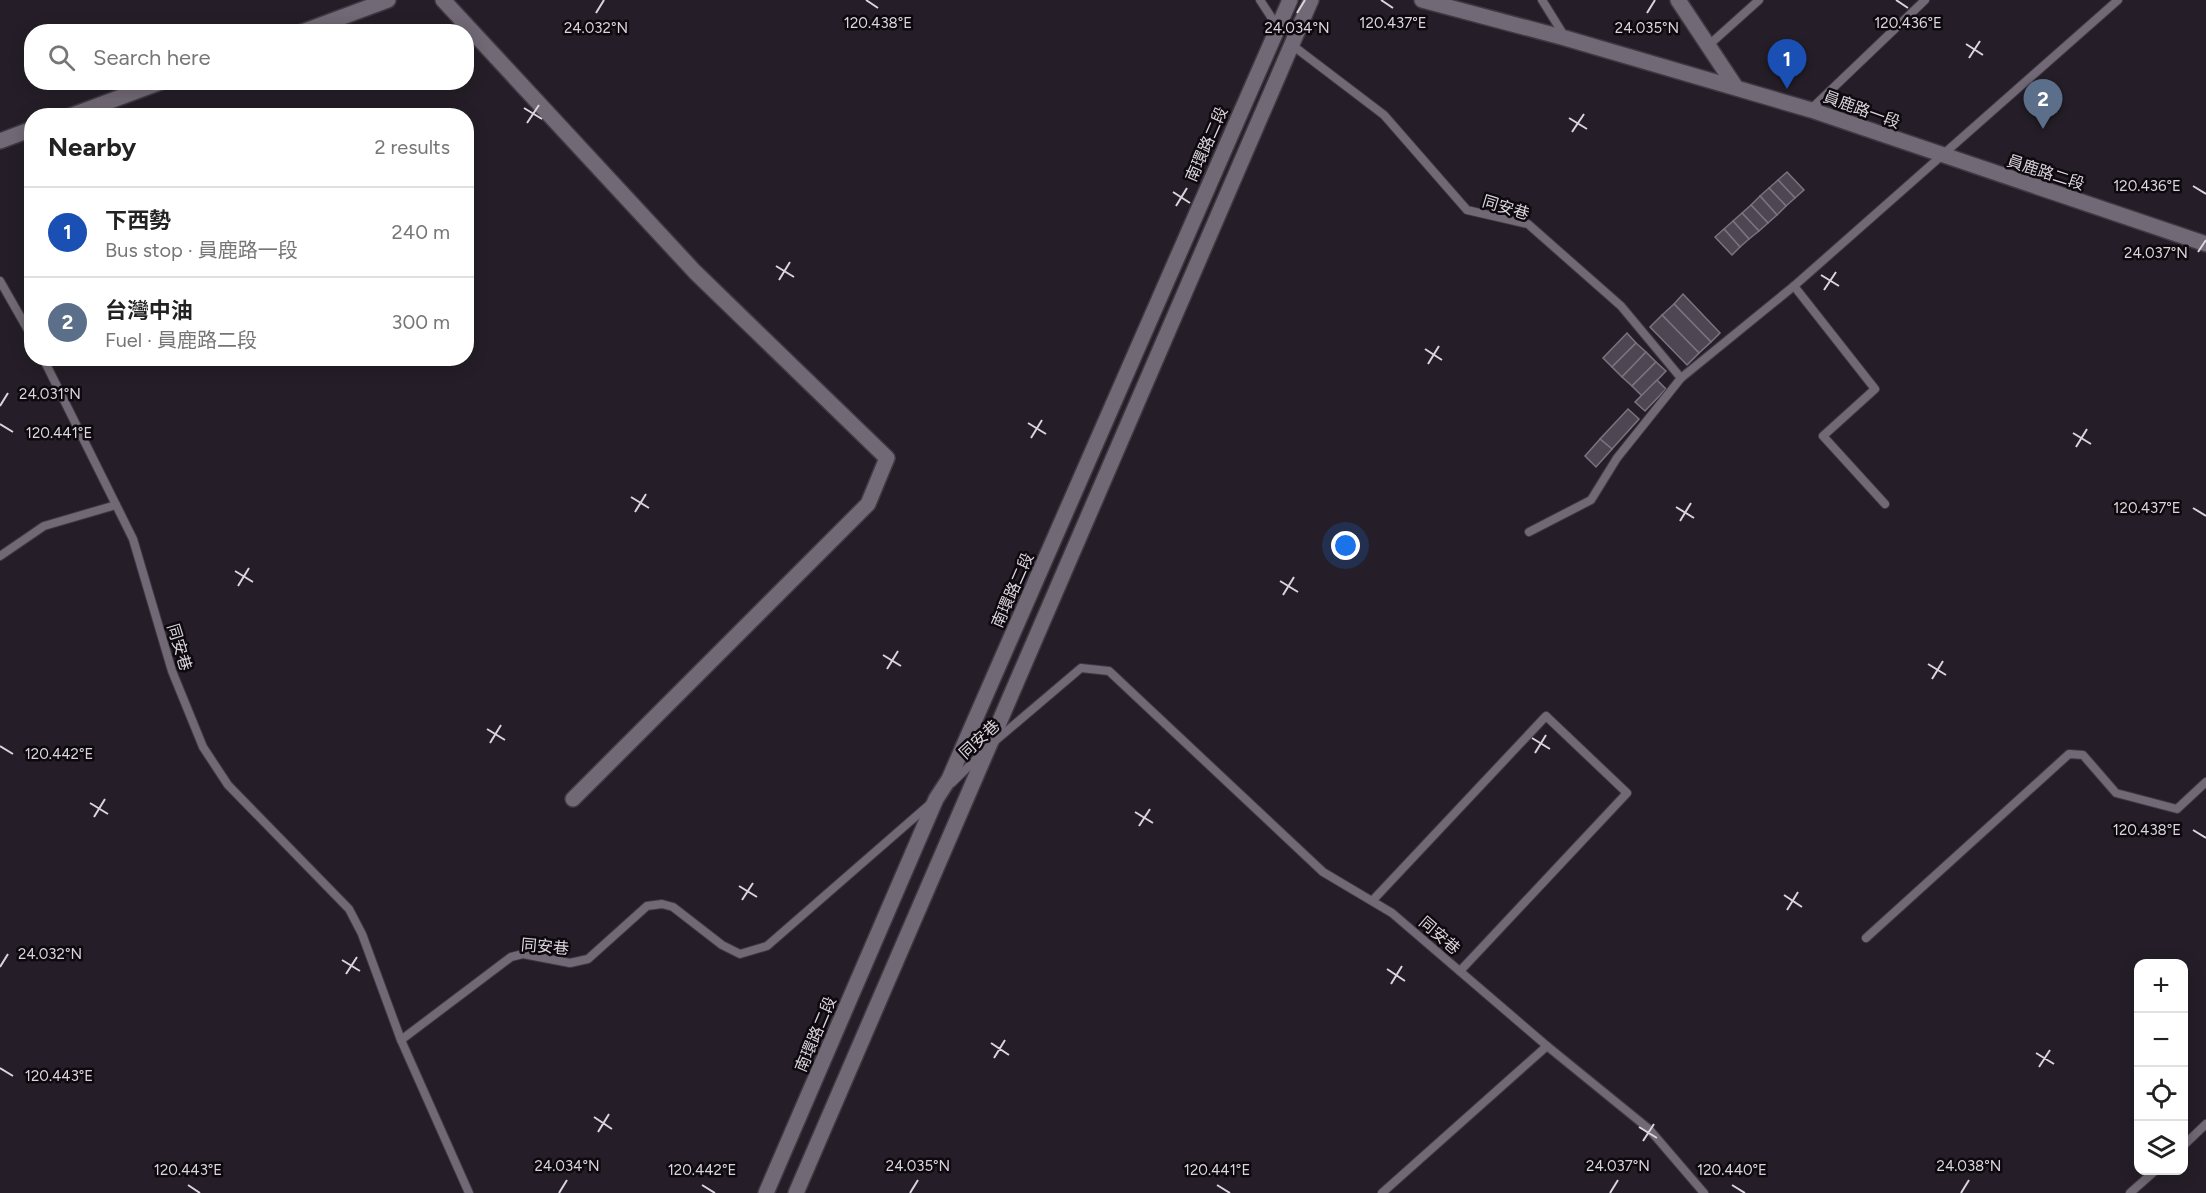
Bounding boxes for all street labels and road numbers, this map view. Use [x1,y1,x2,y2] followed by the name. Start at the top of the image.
[1821,87,1903,132] street label: 員鹿路一段
[1182,104,1231,185] street label: 南環路二段
[2005,151,2087,194] street label: 員鹿路二段
[1480,191,1532,224] street label: 同安巷
[988,550,1037,631] street label: 南環路二段
[163,621,196,673] street label: 同安巷
[955,716,1003,763] street label: 同安巷
[1415,912,1464,958] street label: 同安巷
[520,935,570,958] street label: 同安巷
[791,994,840,1075] street label: 南環路二段

